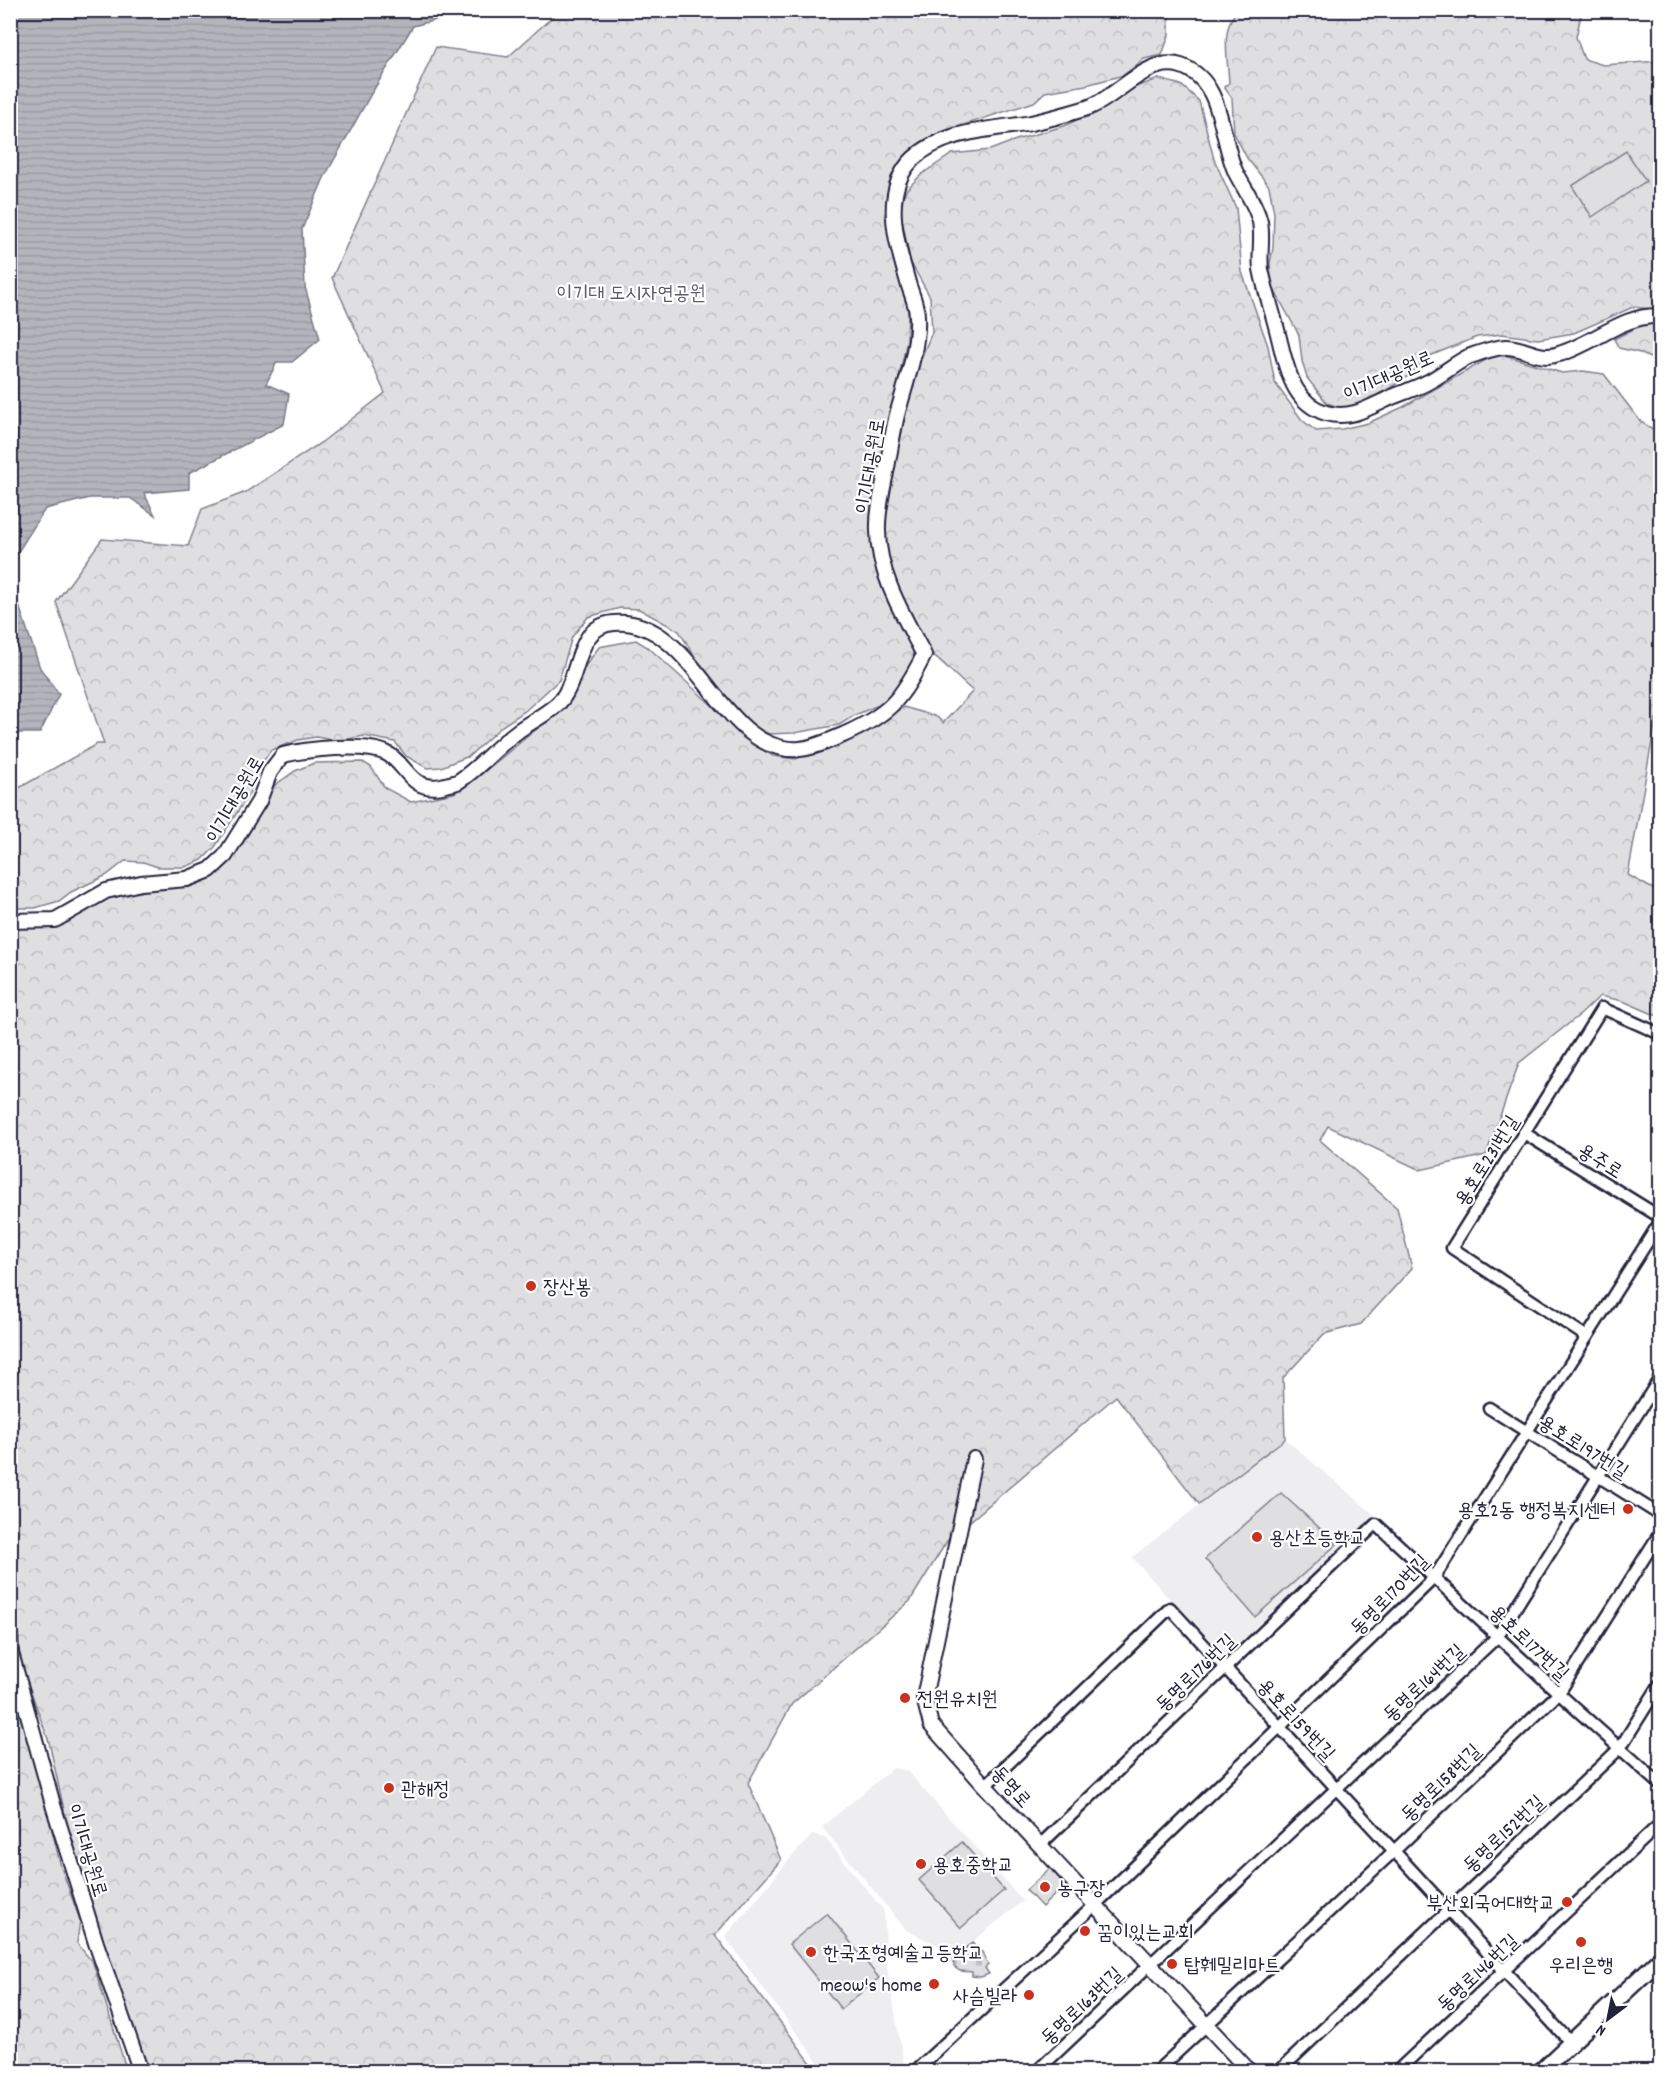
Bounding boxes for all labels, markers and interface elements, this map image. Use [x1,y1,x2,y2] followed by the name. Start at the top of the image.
[556,281,706,309] park label: 이기대 도시자연공원
[1339,345,1439,410] street label: 이기대공원로
[850,417,894,516] street label: 이기대공원로
[200,752,273,849] street label: 이기대공원로
[1450,1111,1528,1212] street label: 용호로231번길
[1572,1138,1627,1187] street label: 용주로
[543,1275,591,1303] place label: 장산봉
[524,1279,538,1293] marker: 장산봉
[1532,1410,1633,1487] street label: 용호로197번길
[1458,1498,1616,1526] place label: 용호2동 행정복지센터
[1621,1502,1635,1516] marker: 용호2동 행정복지센터
[1269,1526,1366,1554] place label: 용산초등학교
[1250,1530,1264,1544] marker: 용산초등학교
[1345,1549,1437,1643] street label: 동명로170번길
[1482,1600,1574,1689] street label: 용호로177번길
[1151,1629,1244,1720] street label: 동명로176번길
[1378,1639,1472,1730] street label: 동명로164번길
[1249,1674,1340,1768] street label: 용호로159번길
[917,1687,997,1715] place label: 전원유치원
[898,1691,912,1705] marker: 전원유치원
[1396,1739,1489,1830] street label: 동명로158번길
[983,1761,1036,1815] street label: 동명로
[401,1777,449,1805] place label: 관해정
[382,1781,396,1795] marker: 관해정
[1458,1790,1552,1881] street label: 동명로152번길
[58,1801,113,1901] street label: 이기대공원로
[933,1853,1013,1881] place label: 용호중학교
[914,1857,928,1871] marker: 용호중학교
[1057,1876,1105,1904] place label: 농구장
[1038,1880,1052,1894] marker: 농구장
[1426,1891,1555,1919] place label: 부산외국어대학교
[1560,1895,1574,1909] marker: 부산외국어대학교
[1097,1920,1194,1948] place label: 꿈이있는교회
[1078,1924,1092,1938] marker: 꿈이있는교회
[1432,1929,1526,2020] street label: 동명로146번길
[1574,1935,1588,1949] marker: 우리은행
[823,1941,984,1969] place label: 한국조형예술고등학교
[804,1945,818,1959] marker: 한국조형예술고등학교
[1184,1953,1281,1981] place label: 탑훼밀리마트
[1549,1953,1613,1981] place label: 우리은행
[1165,1957,1179,1971] marker: 탑훼밀리마트
[1036,1962,1130,2053] street label: 동명로163번길
[820,1973,922,2001] place label: meow's home
[927,1977,941,1991] marker: meow's home
[953,1984,1017,2012] place label: 사슴빌라
[1022,1988,1036,2002] marker: 사슴빌라
[1578,1989,1638,2049] north arrow
[1592,2018,1611,2041] text: N

